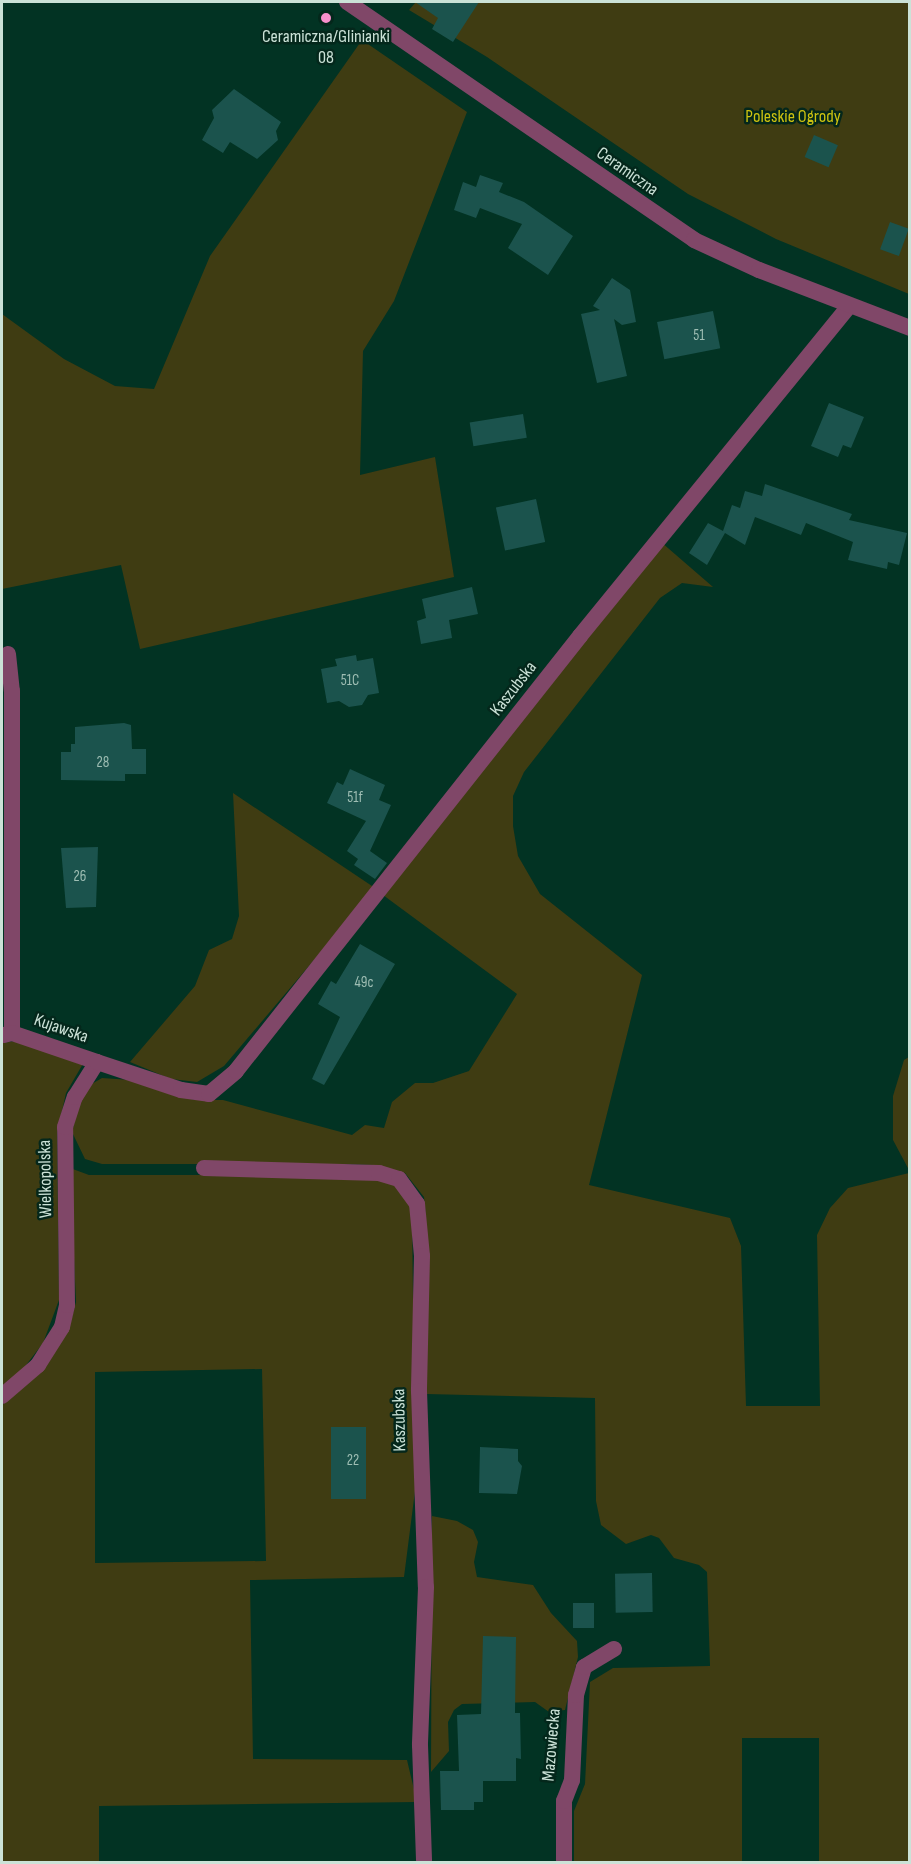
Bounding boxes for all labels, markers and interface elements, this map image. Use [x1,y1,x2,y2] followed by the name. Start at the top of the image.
[319,11,333,25] marker: Ceramiczna/Glinianki 08
[262,27,390,70] place label: Ceramiczna/Glinianki 08
[745,106,841,128] park label: Poleskie Ogrody
[592,143,662,201] street label: Ceramiczna
[693,327,705,345] house number: 51
[486,658,542,720] street label: Kaszubska
[341,672,359,690] house number: 51C
[97,754,109,772] house number: 28
[347,789,363,807] house number: 51f
[74,868,86,886] house number: 26
[355,974,373,992] house number: 49c
[31,1010,91,1048] street label: Kujawska
[35,1140,57,1218] street label: Wielkopolska
[389,1388,411,1452] street label: Kaszubska
[347,1452,359,1470] house number: 22
[538,1708,566,1782] street label: Mazowiecka

